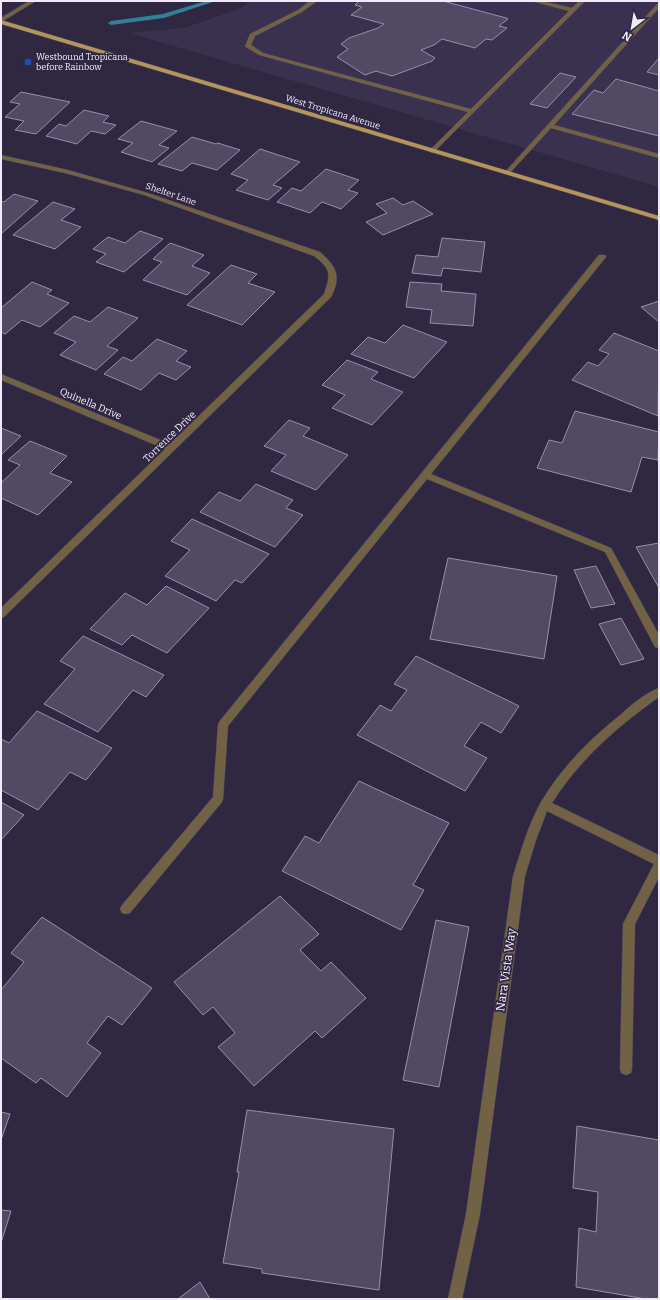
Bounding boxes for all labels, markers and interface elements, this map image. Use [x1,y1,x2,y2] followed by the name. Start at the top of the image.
[612,8,652,48] north arrow
[620,28,634,44] text: N
[36,52,128,72] place label: Westbound Tropicana before Rainbow
[23,57,33,67] marker: Westbound Tropicana before Rainbow
[285,93,382,131] street label: West Tropicana Avenue
[144,181,198,207] street label: Shelter Lane
[58,385,123,422] street label: Quinella Drive
[141,409,198,465] street label: Torrence Drive
[493,927,519,1013] street label: Nara Vista Way

